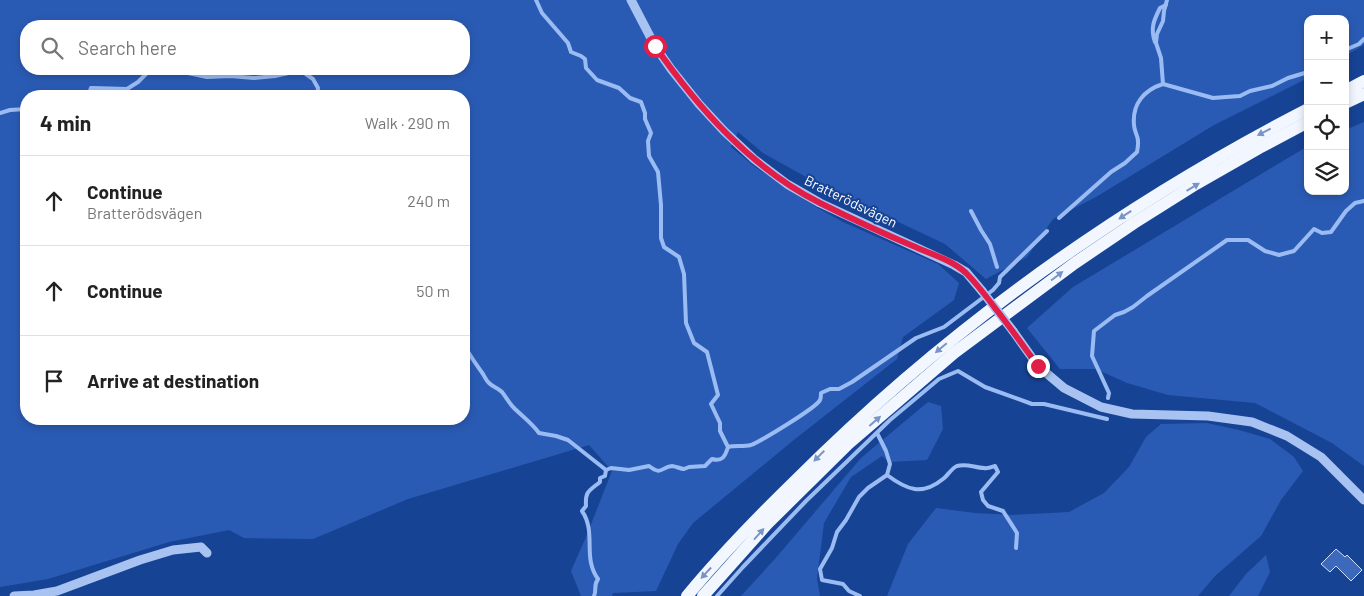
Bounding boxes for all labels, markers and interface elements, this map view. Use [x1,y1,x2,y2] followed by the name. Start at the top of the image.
[1304,15,1349,195] map controls
[1304,15,1349,60] button: +
[20,20,470,75] search box
[38,34,66,62] icon: search
[644,35,667,58] route start
[78,36,177,59] text: Search here
[1304,60,1349,105] button: −
[1304,105,1349,150] button: locate
[40,110,91,135] text: 4 min
[365,113,450,132] text: Walk · 290 m
[1257,128,1272,136] one-way arrow
[1304,150,1349,195] button: layers
[802,171,900,231] street label: Bratterödsvägen
[87,180,163,203] text: Continue
[1186,182,1199,191] one-way arrow
[40,187,68,215] icon: ahead
[407,191,450,210] text: 240 m
[87,203,202,222] text: Bratterödsvägen
[1118,210,1131,219] one-way arrow
[1050,271,1064,281] one-way arrow
[40,277,68,305] icon: ahead
[87,279,163,302] text: Continue
[416,281,450,300] text: 50 m
[934,343,947,354] one-way arrow
[1027,355,1050,378] route end
[40,367,68,395] icon: arrive
[87,369,259,392] text: Arrive at destination
[869,415,882,426] one-way arrow
[813,450,825,462] one-way arrow
[753,528,765,540] one-way arrow
[701,567,712,580] one-way arrow

